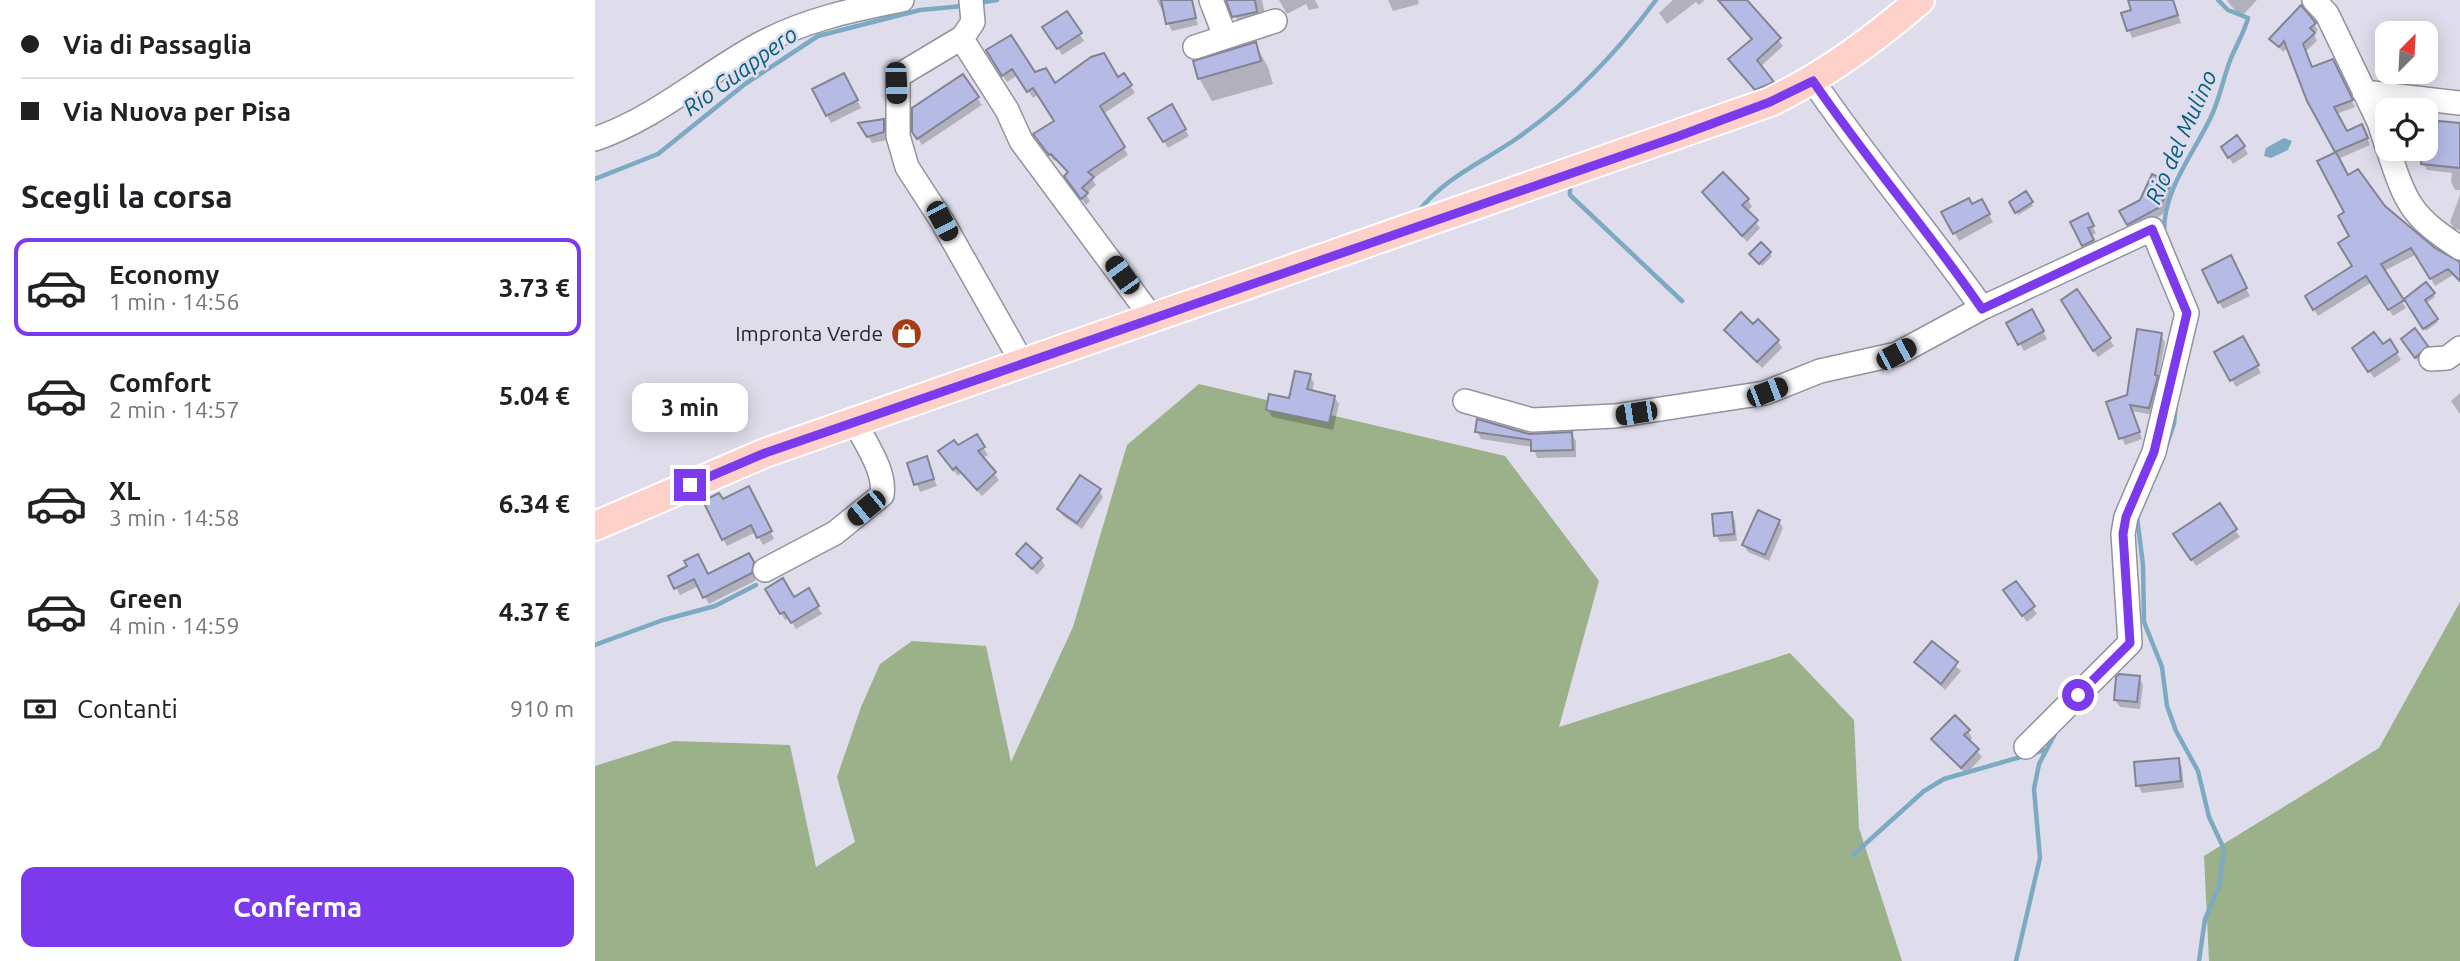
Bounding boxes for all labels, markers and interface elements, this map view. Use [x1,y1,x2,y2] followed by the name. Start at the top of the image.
[678,21,802,120] water label: Rio Guappero
[2375,21,2438,84] north arrow
[2375,21,2438,161] map controls
[63,30,252,59] text: Via di Passaglia
[885,62,908,104] car
[2140,66,2221,207] water label: Rio del Mulino
[63,97,291,126] text: Via Nuova per Pisa
[2375,98,2438,161] button: locate
[21,178,233,214] text: Scegli la corsa
[923,198,962,244] car
[1102,252,1143,298] car
[25,256,88,319] icon: car
[109,260,219,289] text: Economy
[499,273,570,302] text: 3.73 €
[109,289,240,314] text: 1 min · 14:56
[889,317,923,351] shop icon: Impronta Verde
[735,321,883,345] place label: Impronta Verde
[1873,335,1920,373] car
[25,364,88,427] icon: car
[109,368,212,397] text: Comfort
[1744,375,1791,409] car
[499,381,570,410] text: 5.04 €
[632,384,748,433] callout: 3 min
[661,395,719,420] text: 3 min
[109,397,240,422] text: 2 min · 14:57
[1614,399,1659,427] car
[674,469,706,501] route end
[25,472,88,535] icon: car
[109,476,140,505] text: XL
[844,487,889,529] car
[499,489,570,518] text: 6.34 €
[109,505,240,530] text: 3 min · 14:58
[25,580,88,643] icon: car
[109,584,183,613] text: Green
[499,597,570,626] text: 4.37 €
[109,613,240,638] text: 4 min · 14:59
[2062,679,2094,711] route start
[21,690,59,728] icon: cash
[77,694,178,723] text: Contanti
[510,696,574,721] text: 910 m
[21,867,574,947] button: Conferma

